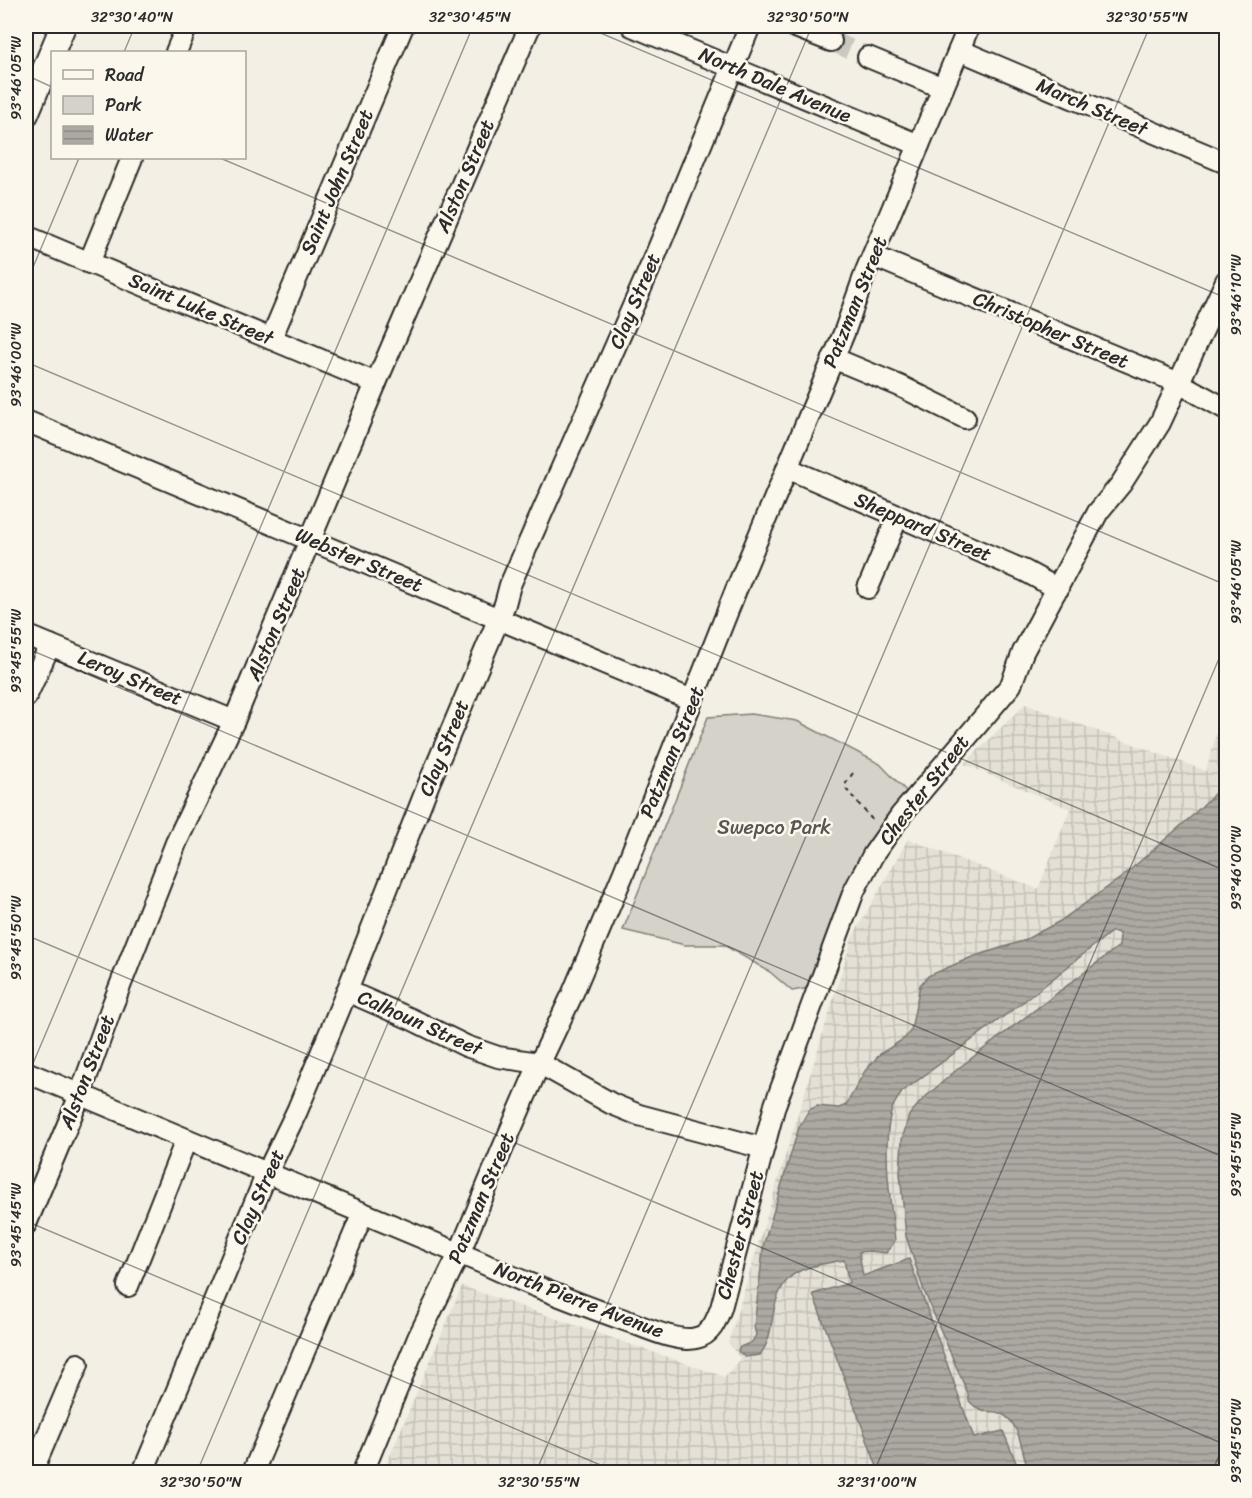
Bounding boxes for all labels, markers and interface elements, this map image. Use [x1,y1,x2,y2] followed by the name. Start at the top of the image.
[91,4,174,30] text: 32°30'40"N
[429,4,511,30] text: 32°30'45"N
[767,4,850,30] text: 32°30'50"N
[1106,4,1188,30] text: 32°30'55"N
[3,36,29,120] text: 93°46'05"W
[693,37,857,133] street label: North Dale Avenue
[51,51,246,159] legend
[105,59,145,91] text: Road
[1031,68,1154,147] street label: March Street
[105,89,142,121] text: Park
[291,103,384,260] street label: Saint John Street
[425,114,505,239] street label: Alston Street
[105,119,154,151] text: Water
[813,230,898,373] street label: Patzman Street
[599,247,671,354] street label: Clay Street
[1223,254,1249,336] text: 93°46'10"W
[123,263,280,356] street label: Saint Luke Street
[967,281,1135,379] street label: Christopher Street
[3,323,29,407] text: 93°46'00"W
[849,482,998,572] street label: Sheppard Street
[290,517,429,603] street label: Webster Street
[1223,540,1249,624] text: 93°46'05"W
[236,562,316,687] street label: Alston Street
[3,609,29,693] text: 93°45'55"W
[72,640,188,716] street label: Leroy Street
[630,680,715,823] street label: Patzman Street
[409,694,479,802] street label: Clay Street
[869,727,979,853] street label: Chester Street
[717,810,831,845] park label: Swepco Park
[1223,826,1249,910] text: 93°46'00"W
[3,895,29,980] text: 93°45'50"W
[352,980,489,1067] street label: Calhoun Street
[49,1009,125,1135] street label: Alston Street
[1223,1113,1249,1197] text: 93°45'55"W
[438,1127,525,1269] street label: Patzman Street
[221,1143,295,1250] street label: Clay Street
[706,1166,774,1303] street label: Chester Street
[3,1182,29,1267] text: 93°45'45"W
[489,1251,669,1349] street label: North Pierre Avenue
[1223,1398,1249,1483] text: 93°45'50"W
[160,1469,243,1495] text: 32°30'50"N
[498,1469,580,1495] text: 32°30'55"N
[837,1469,917,1495] text: 32°31'00"N

